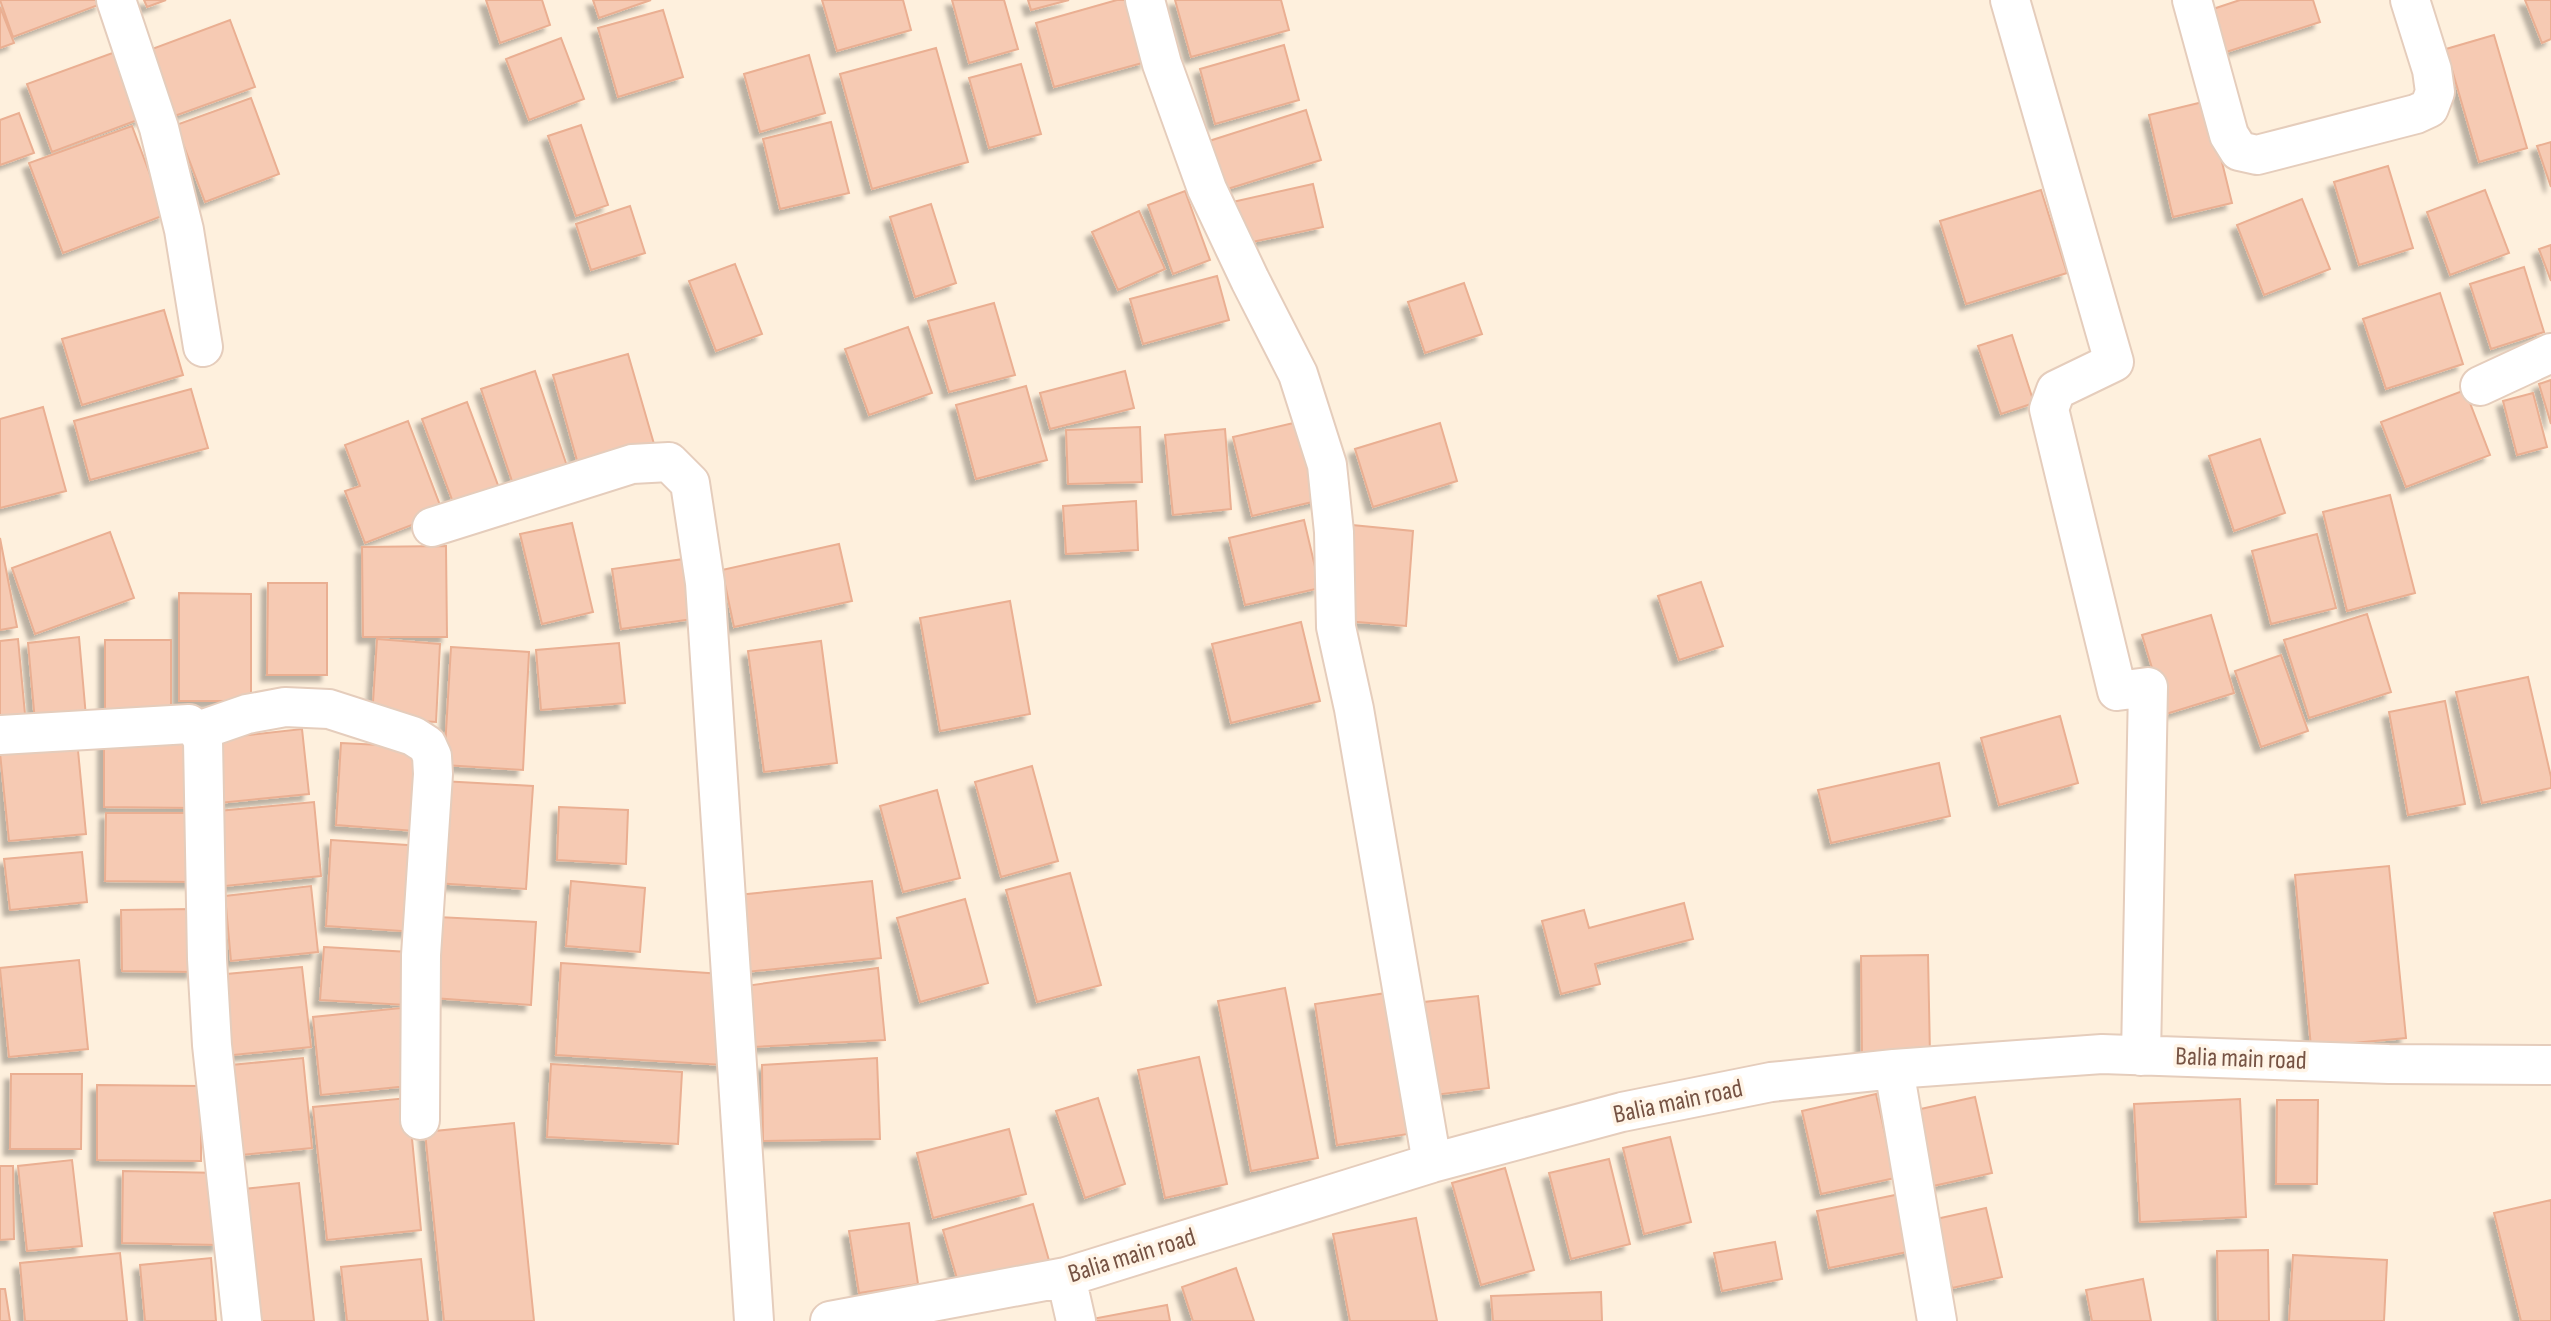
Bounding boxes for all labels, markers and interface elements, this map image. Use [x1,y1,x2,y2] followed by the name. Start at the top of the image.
[2175,1041,2307,1077] street label: Balia main road
[1610,1073,1746,1131] street label: Balia main road
[1065,1222,1199,1290] street label: Balia main road

